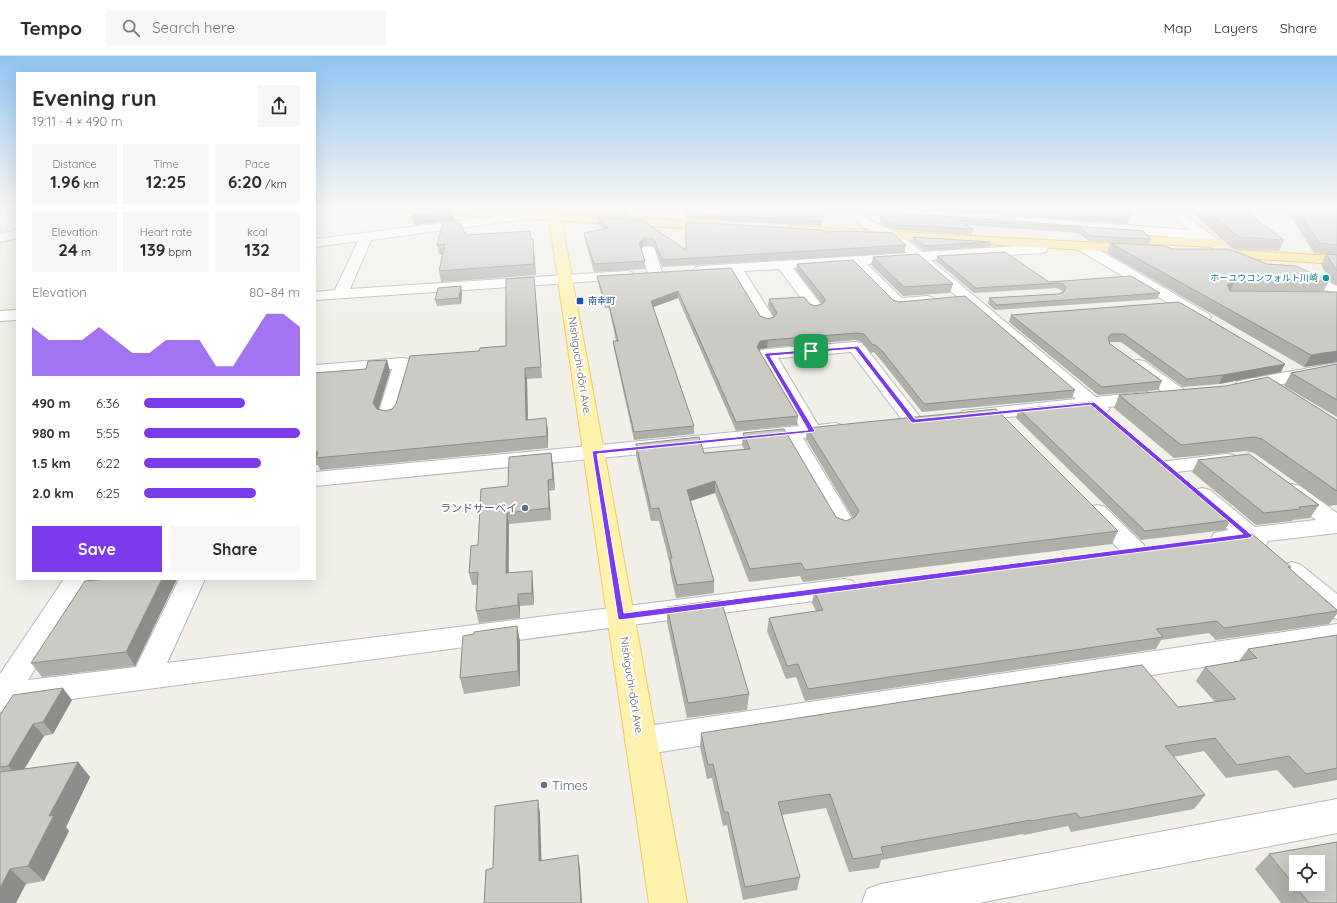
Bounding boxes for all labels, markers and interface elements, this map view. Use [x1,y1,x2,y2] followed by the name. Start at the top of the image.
[106,10,386,46] search box
[20,16,82,40] text: Tempo
[120,17,142,39] icon: search
[152,18,235,37] text: Search here
[1163,19,1192,37] text: Map
[1214,19,1258,37] text: Layers
[1280,19,1317,37] text: Share
[32,84,157,112] text: Evening run
[258,85,300,127] button: share
[32,113,123,129] text: 19:11 · 4 × 490 m
[53,157,97,171] text: Distance
[153,157,179,171] text: Time
[245,157,270,171] text: Pace
[50,171,80,192] text: 1.96
[146,171,186,192] text: 12:25
[228,171,262,192] text: 6:20
[80,177,99,191] text: km
[262,177,287,191] text: /km
[51,225,98,239] text: Elevation
[140,225,192,239] text: Heart rate
[247,225,268,239] text: kcal
[58,239,78,260] text: 24
[140,239,166,260] text: 139
[245,239,270,260] text: 132
[78,245,91,259] text: m
[166,245,192,259] text: bpm
[1210,272,1318,283] place label: ホーユウコンフォルト川崎
[1321,273,1331,283] marker: ホーユウコンフォルト川崎
[32,284,87,300] text: Elevation
[249,284,300,300] text: 80–84 m
[588,295,615,306] place label: 南幸町
[575,296,585,306] marker: 南幸町
[565,316,595,416] street label: Nishiguchi-dōri Ave.
[794,334,828,368] pin
[800,340,822,362] icon: arrive
[32,395,70,411] text: 490 m
[96,395,119,411] text: 6:36
[32,425,70,441] text: 980 m
[96,425,120,441] text: 5:55
[32,455,71,471] text: 1.5 km
[96,455,120,471] text: 6:22
[32,485,74,501] text: 2.0 km
[96,485,120,501] text: 6:25
[440,501,517,515] place label: ランドサーベイ
[520,503,530,513] marker: ランドサーベイ
[32,526,162,572] button: Save
[170,526,300,572] button: Share
[617,636,647,736] street label: Nishiguchi-dōri Ave.
[552,777,588,793] place label: Times
[539,780,549,790] marker: Times
[1289,855,1325,891] map controls
[1289,855,1325,891] button: locate

